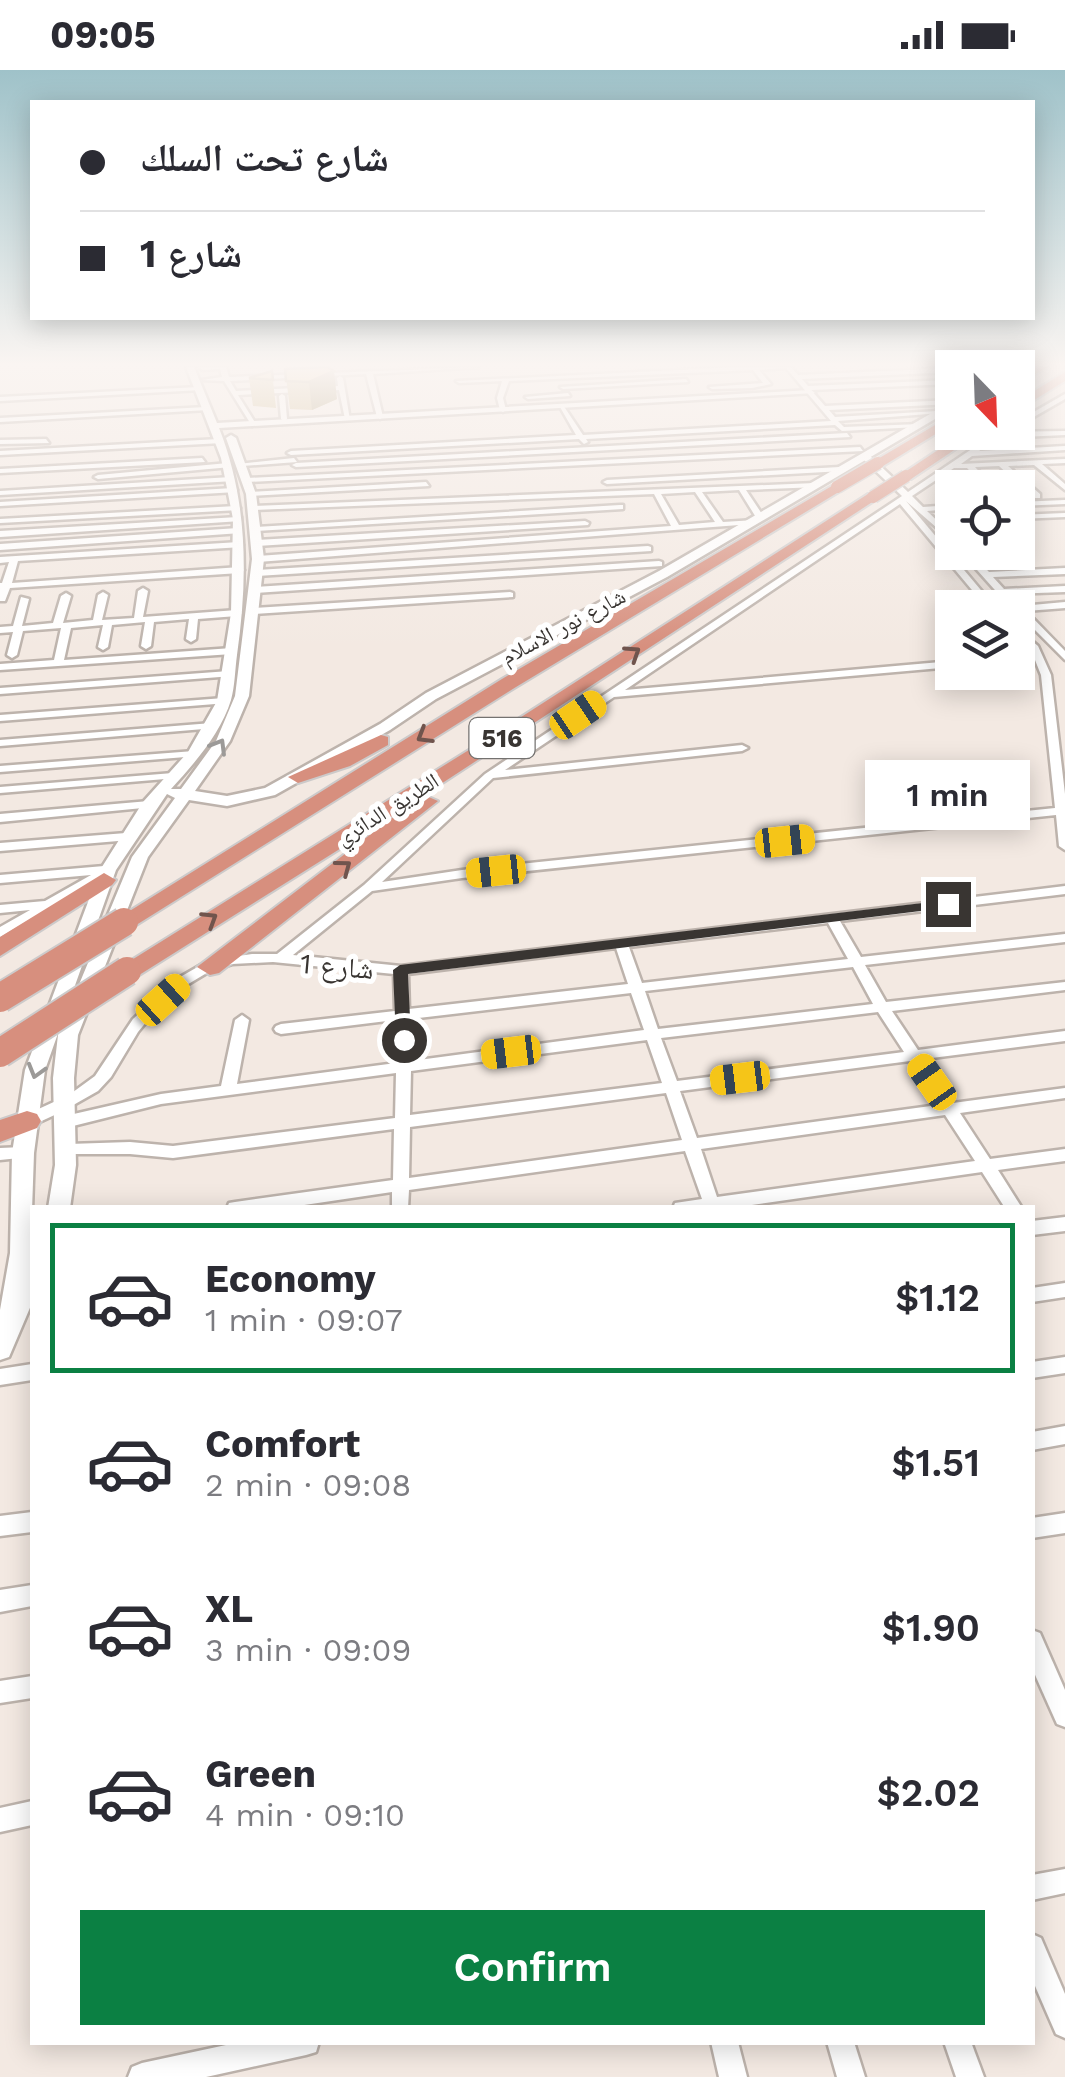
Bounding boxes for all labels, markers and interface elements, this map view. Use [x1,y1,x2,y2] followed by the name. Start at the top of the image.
[50,13,156,57] text: 09:05
[140,136,389,180] text: شارع تحت السلك
[140,232,242,276] text: شارع 1
[935,350,1035,450] north arrow
[935,350,1035,690] map controls
[935,470,1035,570] button: locate
[497,583,631,671] street label: شارع نور الاسلام
[935,590,1035,690] button: layers
[622,646,640,665] one-way arrow
[545,686,611,744] car
[470,718,534,758] road number: 516
[417,724,435,743] one-way arrow
[207,739,226,757] one-way arrow
[866,759,1030,829] callout: 1 min
[331,768,445,855] street label: الطريق الدائري
[906,776,989,814] text: 1 min
[754,823,816,859] car
[465,853,527,889] car
[333,862,351,879] one-way arrow
[926,882,971,927] route end
[199,912,217,931] one-way arrow
[299,947,375,987] street label: شارع 1
[131,969,195,1031] car
[382,1018,427,1063] route start
[479,1033,543,1071] car
[903,1049,961,1115] car
[708,1059,772,1097] car
[27,1062,48,1079] one-way arrow
[85,1253,175,1343] icon: car
[205,1257,376,1301] text: Economy
[895,1276,980,1320] text: $1.12
[205,1301,403,1339] text: 1 min · 09:07
[85,1418,175,1508] icon: car
[205,1422,360,1466] text: Comfort
[891,1441,980,1485] text: $1.51
[205,1466,411,1504] text: 2 min · 09:08
[85,1583,175,1673] icon: car
[205,1587,253,1631] text: XL
[882,1606,980,1650] text: $1.90
[205,1631,411,1669] text: 3 min · 09:09
[85,1748,175,1838] icon: car
[205,1752,316,1796] text: Green
[877,1771,980,1815] text: $2.02
[205,1796,405,1834] text: 4 min · 09:10
[80,1910,985,2025] button: Confirm

